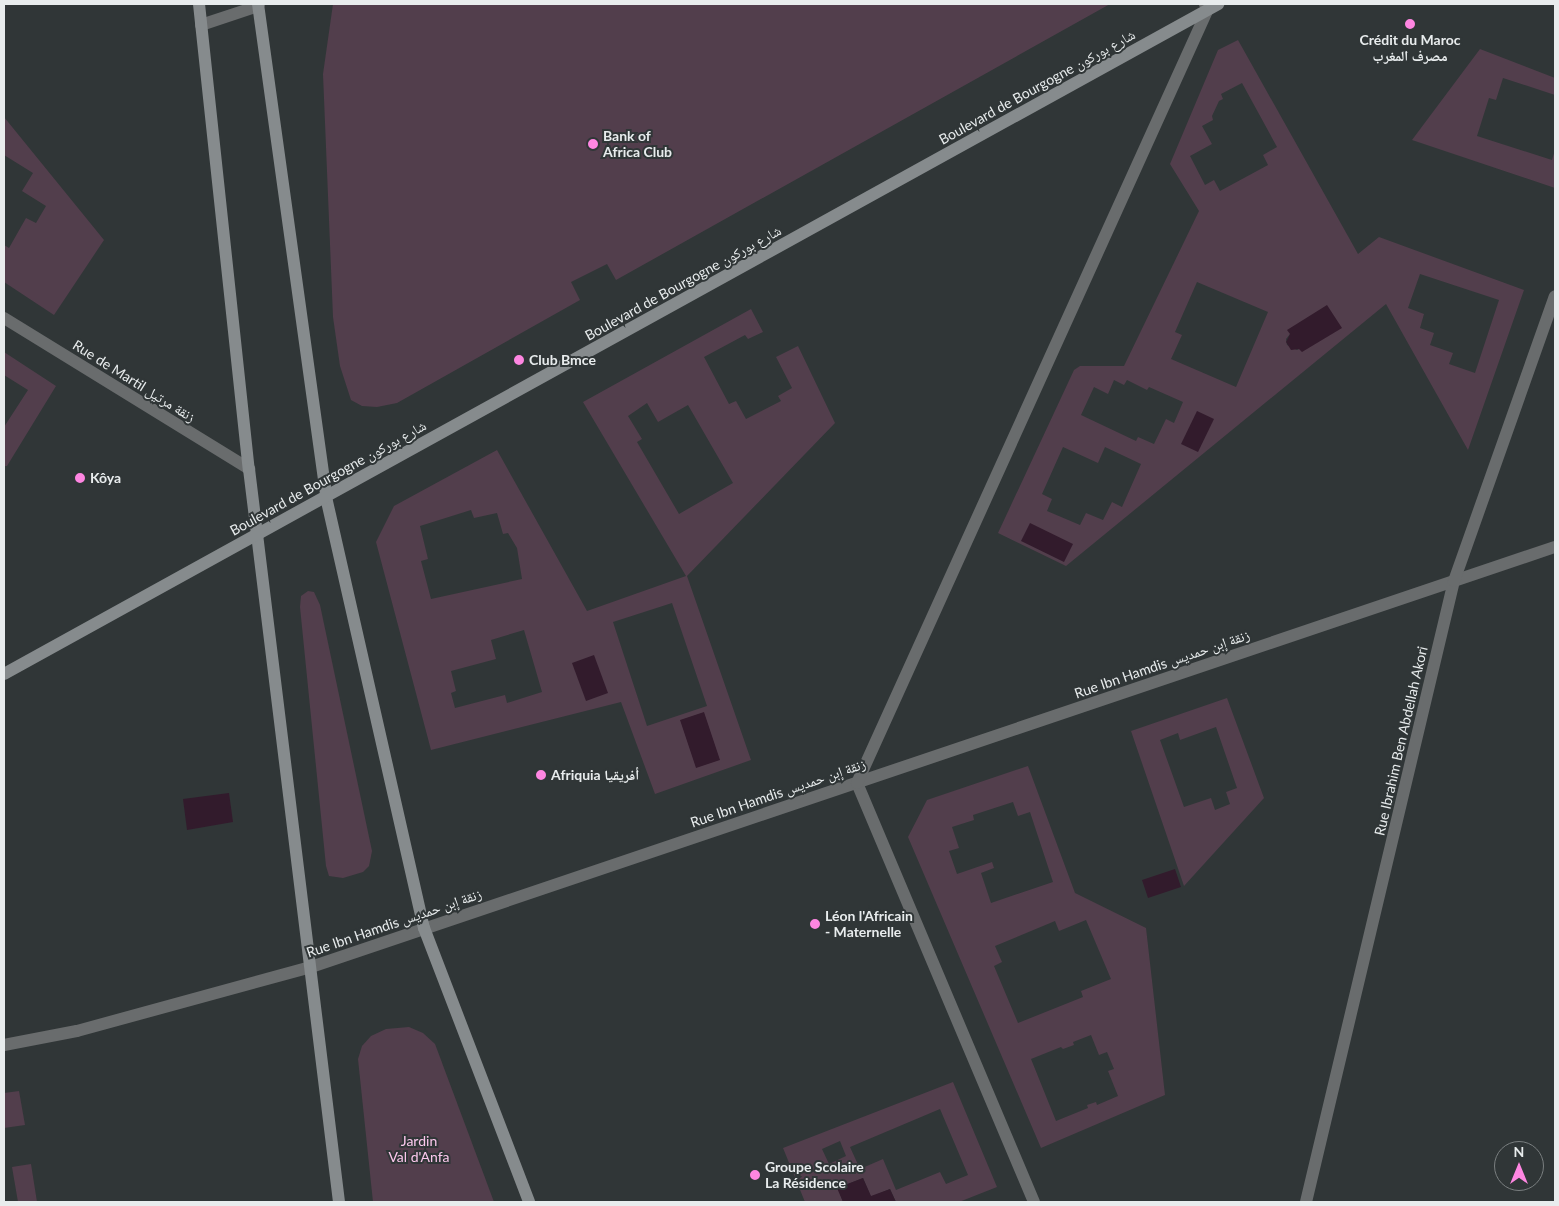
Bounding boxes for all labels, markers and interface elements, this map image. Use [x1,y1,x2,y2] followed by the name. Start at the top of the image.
[1404,18,1416,30] marker: Crédit du Maroc مصرف المغرب
[936,26,1138,148] street label: Boulevard de Bourgogne شارع بوركون
[1359,32,1461,64] place label: Crédit du Maroc مصرف المغرب
[603,128,672,160] place label: Bank of Africa Club
[587,138,599,150] marker: Bank of Africa Club
[582,222,784,344] street label: Boulevard de Bourgogne شارع بوركون
[70,336,198,426] street label: Rue de Martil زنقة مرتيل
[529,352,596,368] place label: Club Bmce
[513,354,525,366] marker: Club Bmce
[227,417,429,539] street label: Boulevard de Bourgogne شارع بوركون
[90,470,121,486] place label: Kôya
[74,472,86,484] marker: Kôya
[1072,626,1252,702] street label: Rue Ibn Hamdis زنقة إبن حمديس
[1371,644,1431,838] street label: Rue Ibrahim Ben Abdellah Akori
[688,755,868,831] street label: Rue Ibn Hamdis زنقة إبن حمديس
[551,767,639,783] place label: Afriquia أفريقيا
[535,769,547,781] marker: Afriquia أفريقيا
[304,885,484,961] street label: Rue Ibn Hamdis زنقة إبن حمديس
[825,908,913,940] place label: Léon l'Africain - Maternelle
[809,918,821,930] marker: Léon l'Africain - Maternelle
[388,1133,450,1166] park label: Jardin Val d'Anfa
[1494,1141,1544,1191] north arrow
[1514,1143,1524,1160] text: N
[765,1159,864,1192] place label: Groupe Scolaire La Résidence
[749,1169,761,1181] marker: Groupe Scolaire La Résidence

